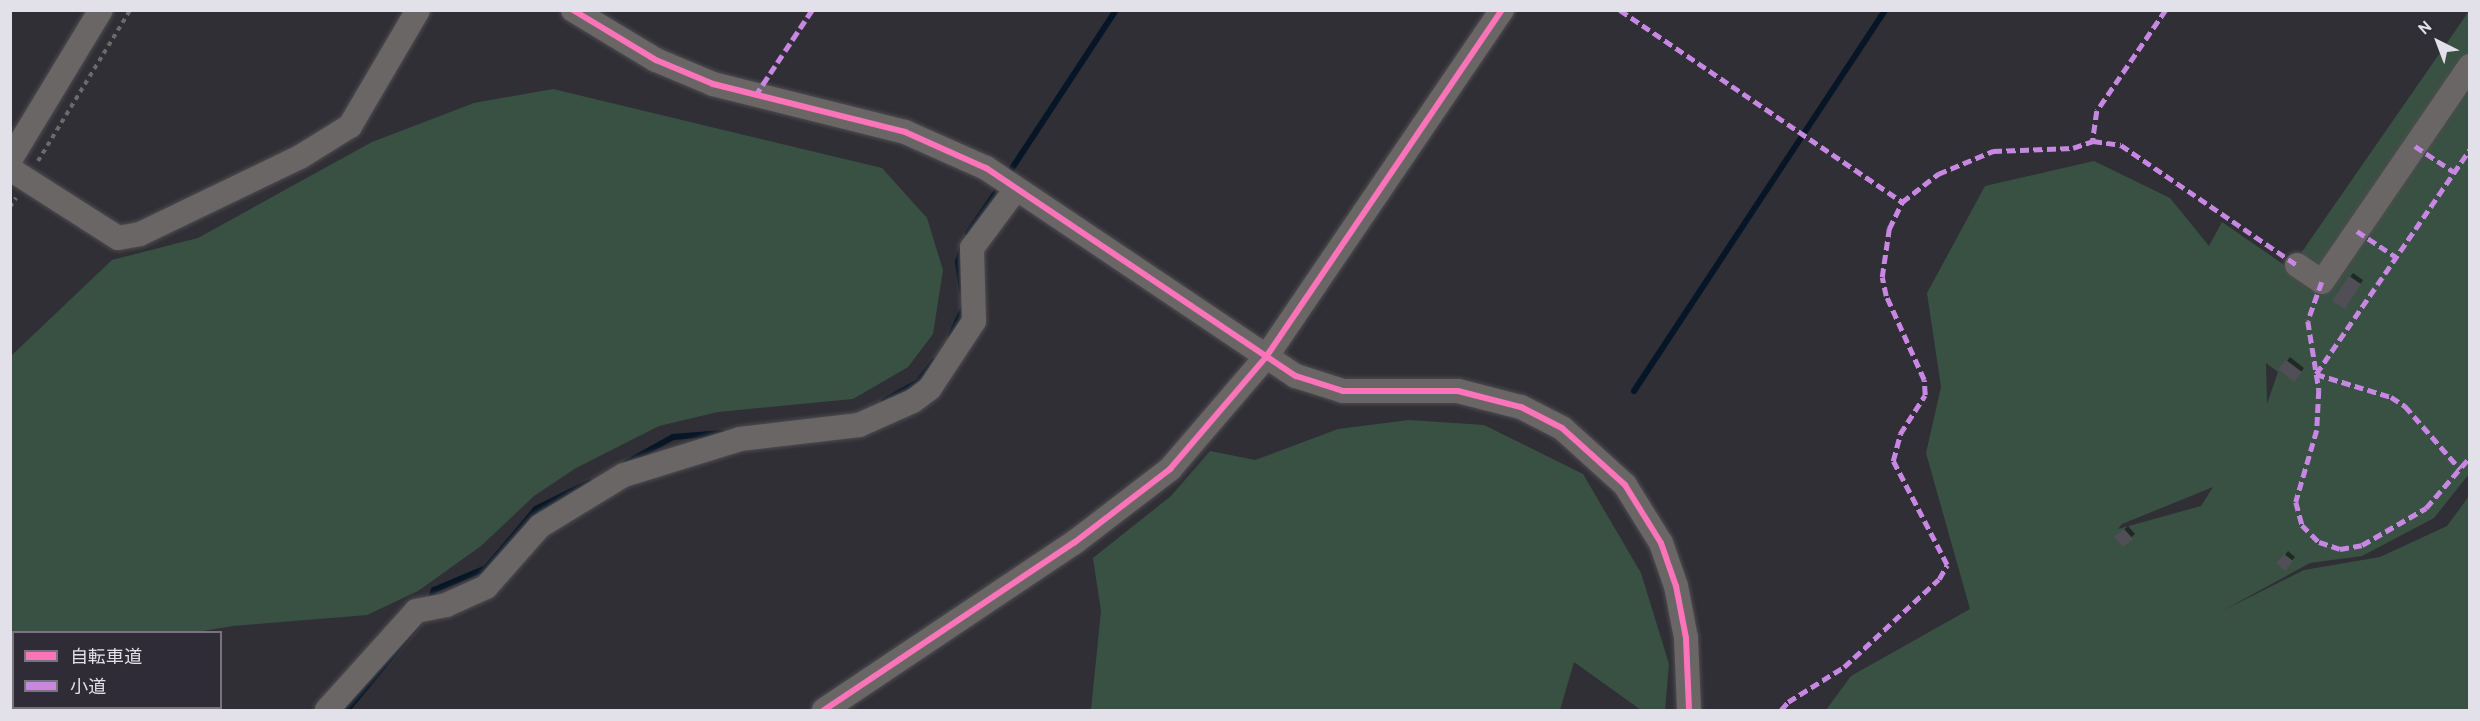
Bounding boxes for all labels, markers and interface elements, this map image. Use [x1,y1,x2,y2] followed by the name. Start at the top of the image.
[2408,12,2468,72] north arrow
[2415,17,2437,40] text: N
[12,631,222,709] legend
[70,647,142,670] text: 自転車道
[70,677,106,700] text: 小道

